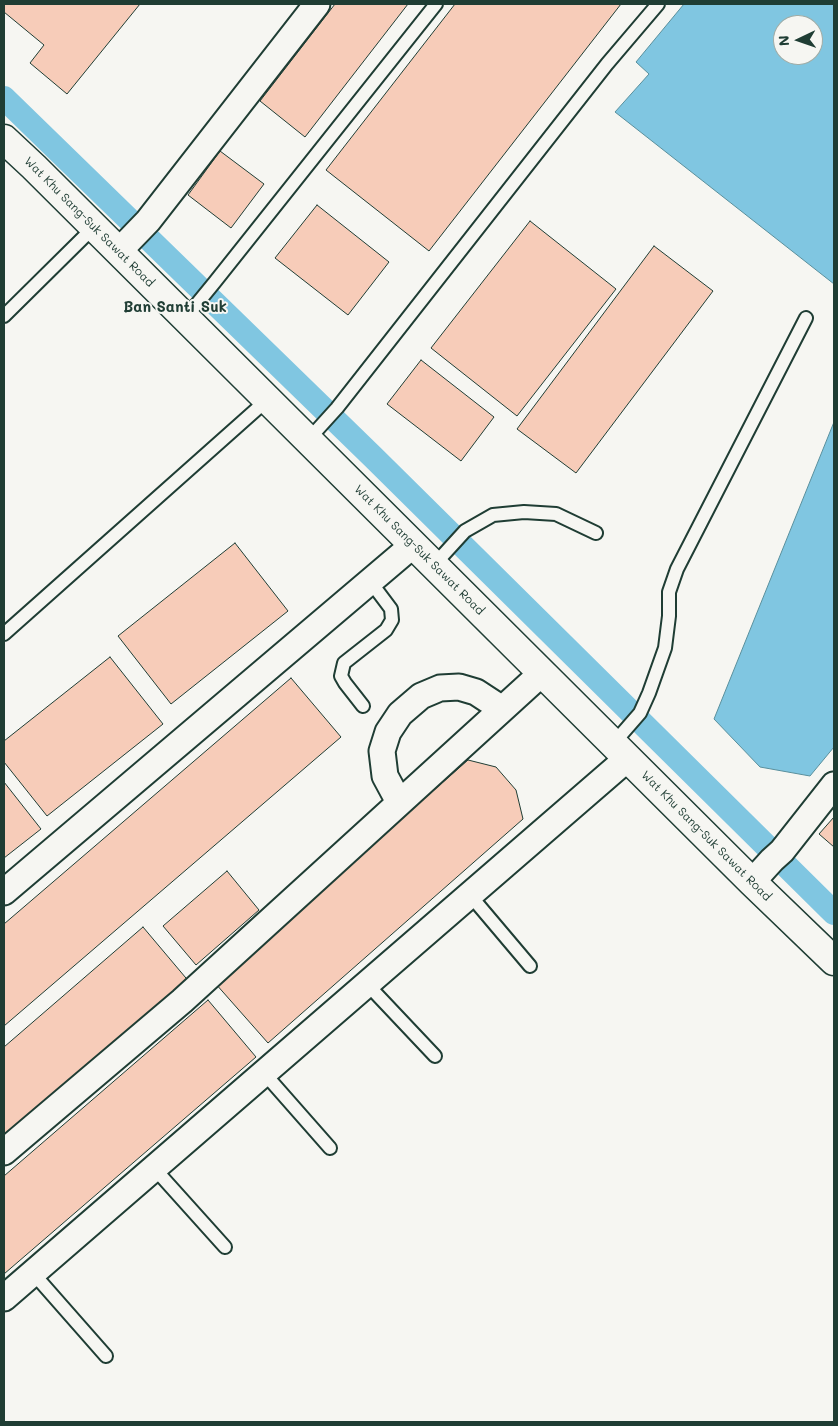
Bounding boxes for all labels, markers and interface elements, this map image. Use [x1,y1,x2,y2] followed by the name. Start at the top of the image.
[773,15,823,65] north arrow
[774,35,793,47] text: N
[21,154,157,290] street label: Wat Khu Sang-Suk Sawat Road
[123,298,227,316] district label: Ban Santi Suk
[351,482,487,618] street label: Wat Khu Sang-Suk Sawat Road
[638,768,774,904] street label: Wat Khu Sang-Suk Sawat Road

